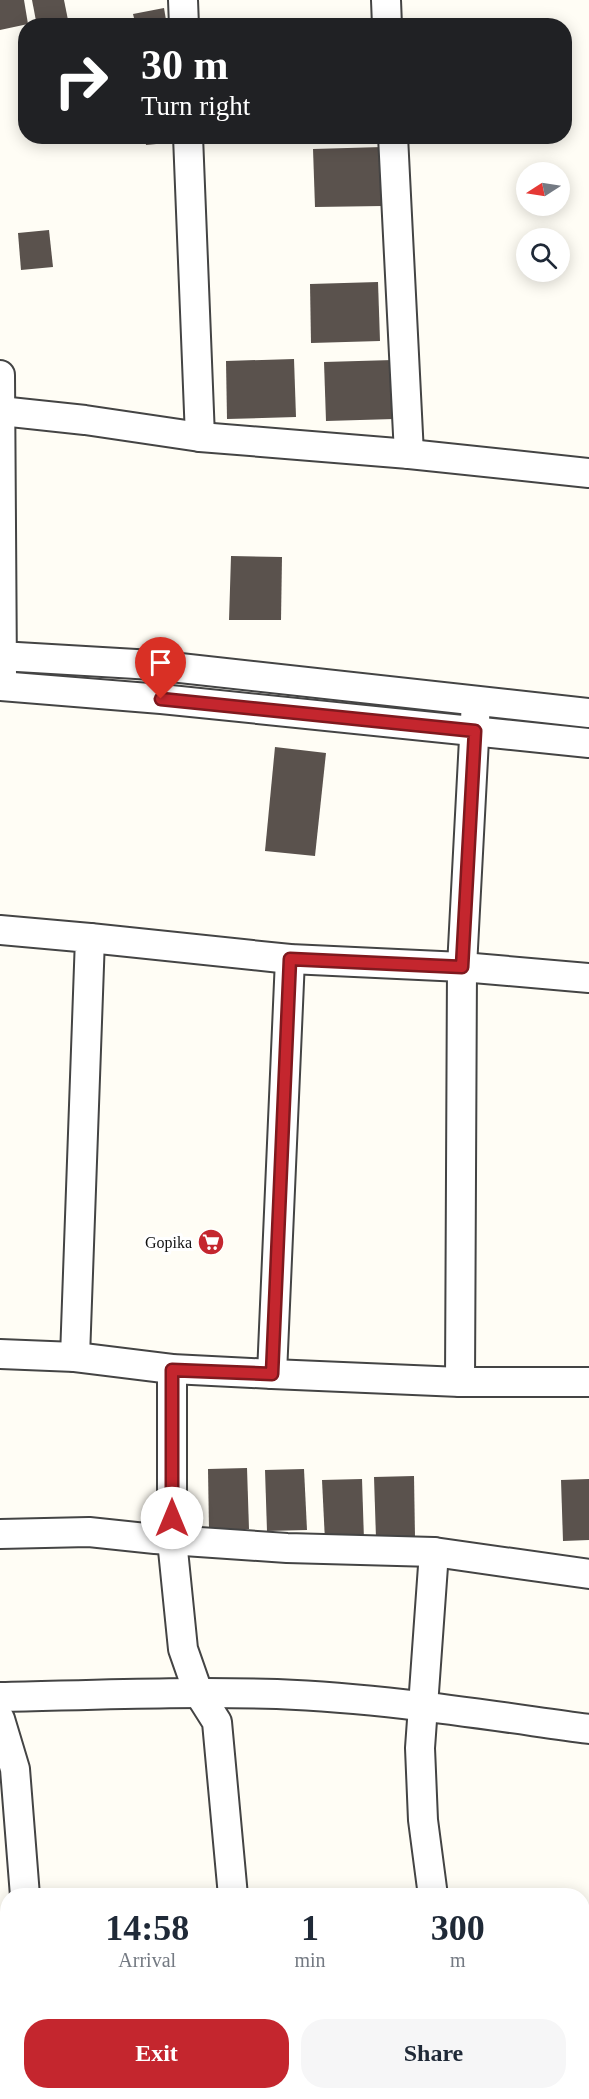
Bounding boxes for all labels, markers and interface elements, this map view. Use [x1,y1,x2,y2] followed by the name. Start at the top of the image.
[42,42,120,120] icon: right
[141,42,229,88] text: 30 m
[141,91,250,121] text: Turn right
[516,162,570,216] north arrow
[516,162,570,282] map controls
[516,228,570,282] button: search
[135,637,186,699] pin
[144,646,177,679] icon: arrive
[196,1227,226,1257] supermarket icon: Gopika
[145,1234,192,1252] place label: Gopika
[140,1486,204,1550] position arrow
[105,1908,189,1948] text: 14:58
[301,1908,319,1948] text: 1
[431,1908,485,1948] text: 300
[118,1949,176,1971] text: Arrival
[294,1949,326,1971] text: min
[450,1949,466,1971] text: m
[24,2019,289,2088] button: Exit
[301,2019,566,2088] button: Share

